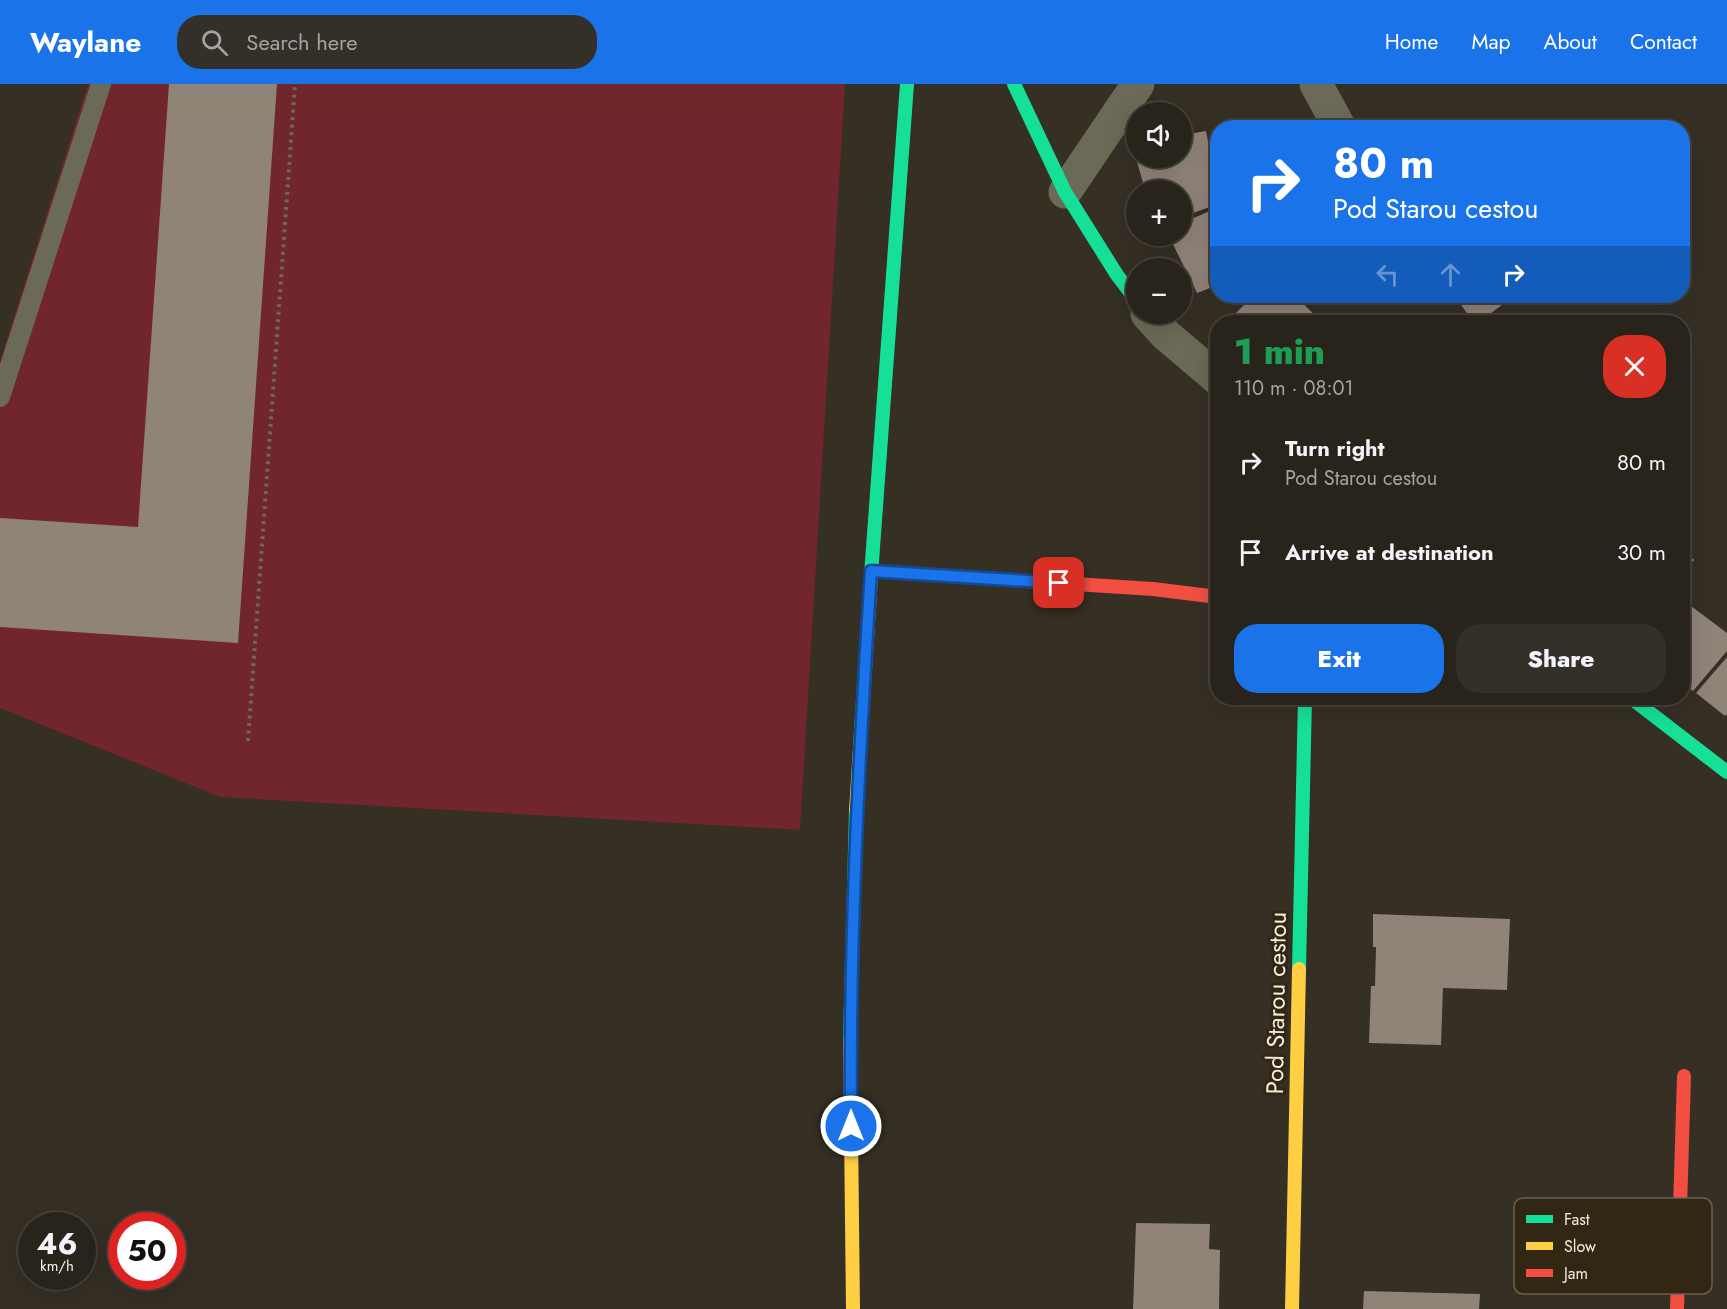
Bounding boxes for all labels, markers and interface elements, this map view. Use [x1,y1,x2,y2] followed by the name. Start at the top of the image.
[177,15,597,69] search box
[30,22,141,63] text: Waylane
[198,26,231,59] icon: search
[246,26,358,58] text: Search here
[1385,27,1438,57] text: Home
[1471,27,1511,57] text: Map
[1544,27,1597,57] text: About
[1630,27,1697,57] text: Contact
[1126,102,1192,324] map controls
[1126,102,1192,168] button: sound
[1333,133,1434,194] text: 80 m
[1234,144,1312,222] icon: right
[1126,180,1192,246] button: +
[1333,189,1538,228] text: Pod Starou cestou
[1126,258,1192,324] button: −
[1371,258,1404,291] icon: left
[1434,258,1467,291] icon: ahead
[1497,258,1530,291] icon: right
[1234,325,1325,377] text: 1 min
[1603,335,1666,398] button: close
[1234,374,1354,403] text: 110 m · 08:01
[1285,432,1385,464] text: Turn right
[1234,446,1267,479] icon: right
[1617,446,1666,478] text: 80 m
[1285,464,1437,493] text: Pod Starou cestou
[1234,536,1267,569] icon: arrive
[1285,536,1494,568] text: Arrive at destination
[1617,536,1666,568] text: 30 m
[1033,557,1084,608] pin
[1042,566,1075,599] icon: arrive
[1234,624,1444,693] button: Exit
[1456,624,1666,693] button: Share
[1257,911,1295,1095] street label: Pod Starou cestou
[819,1094,883,1158] position arrow
[1514,1198,1712,1294] legend
[1564,1208,1590,1231] text: Fast
[108,1212,186,1290] speed limit sign: 50
[36,1222,78,1265] text: 46
[1564,1235,1596,1258] text: Slow
[40,1255,74,1277] text: km/h
[1562,1262,1588,1285] text: Jam

